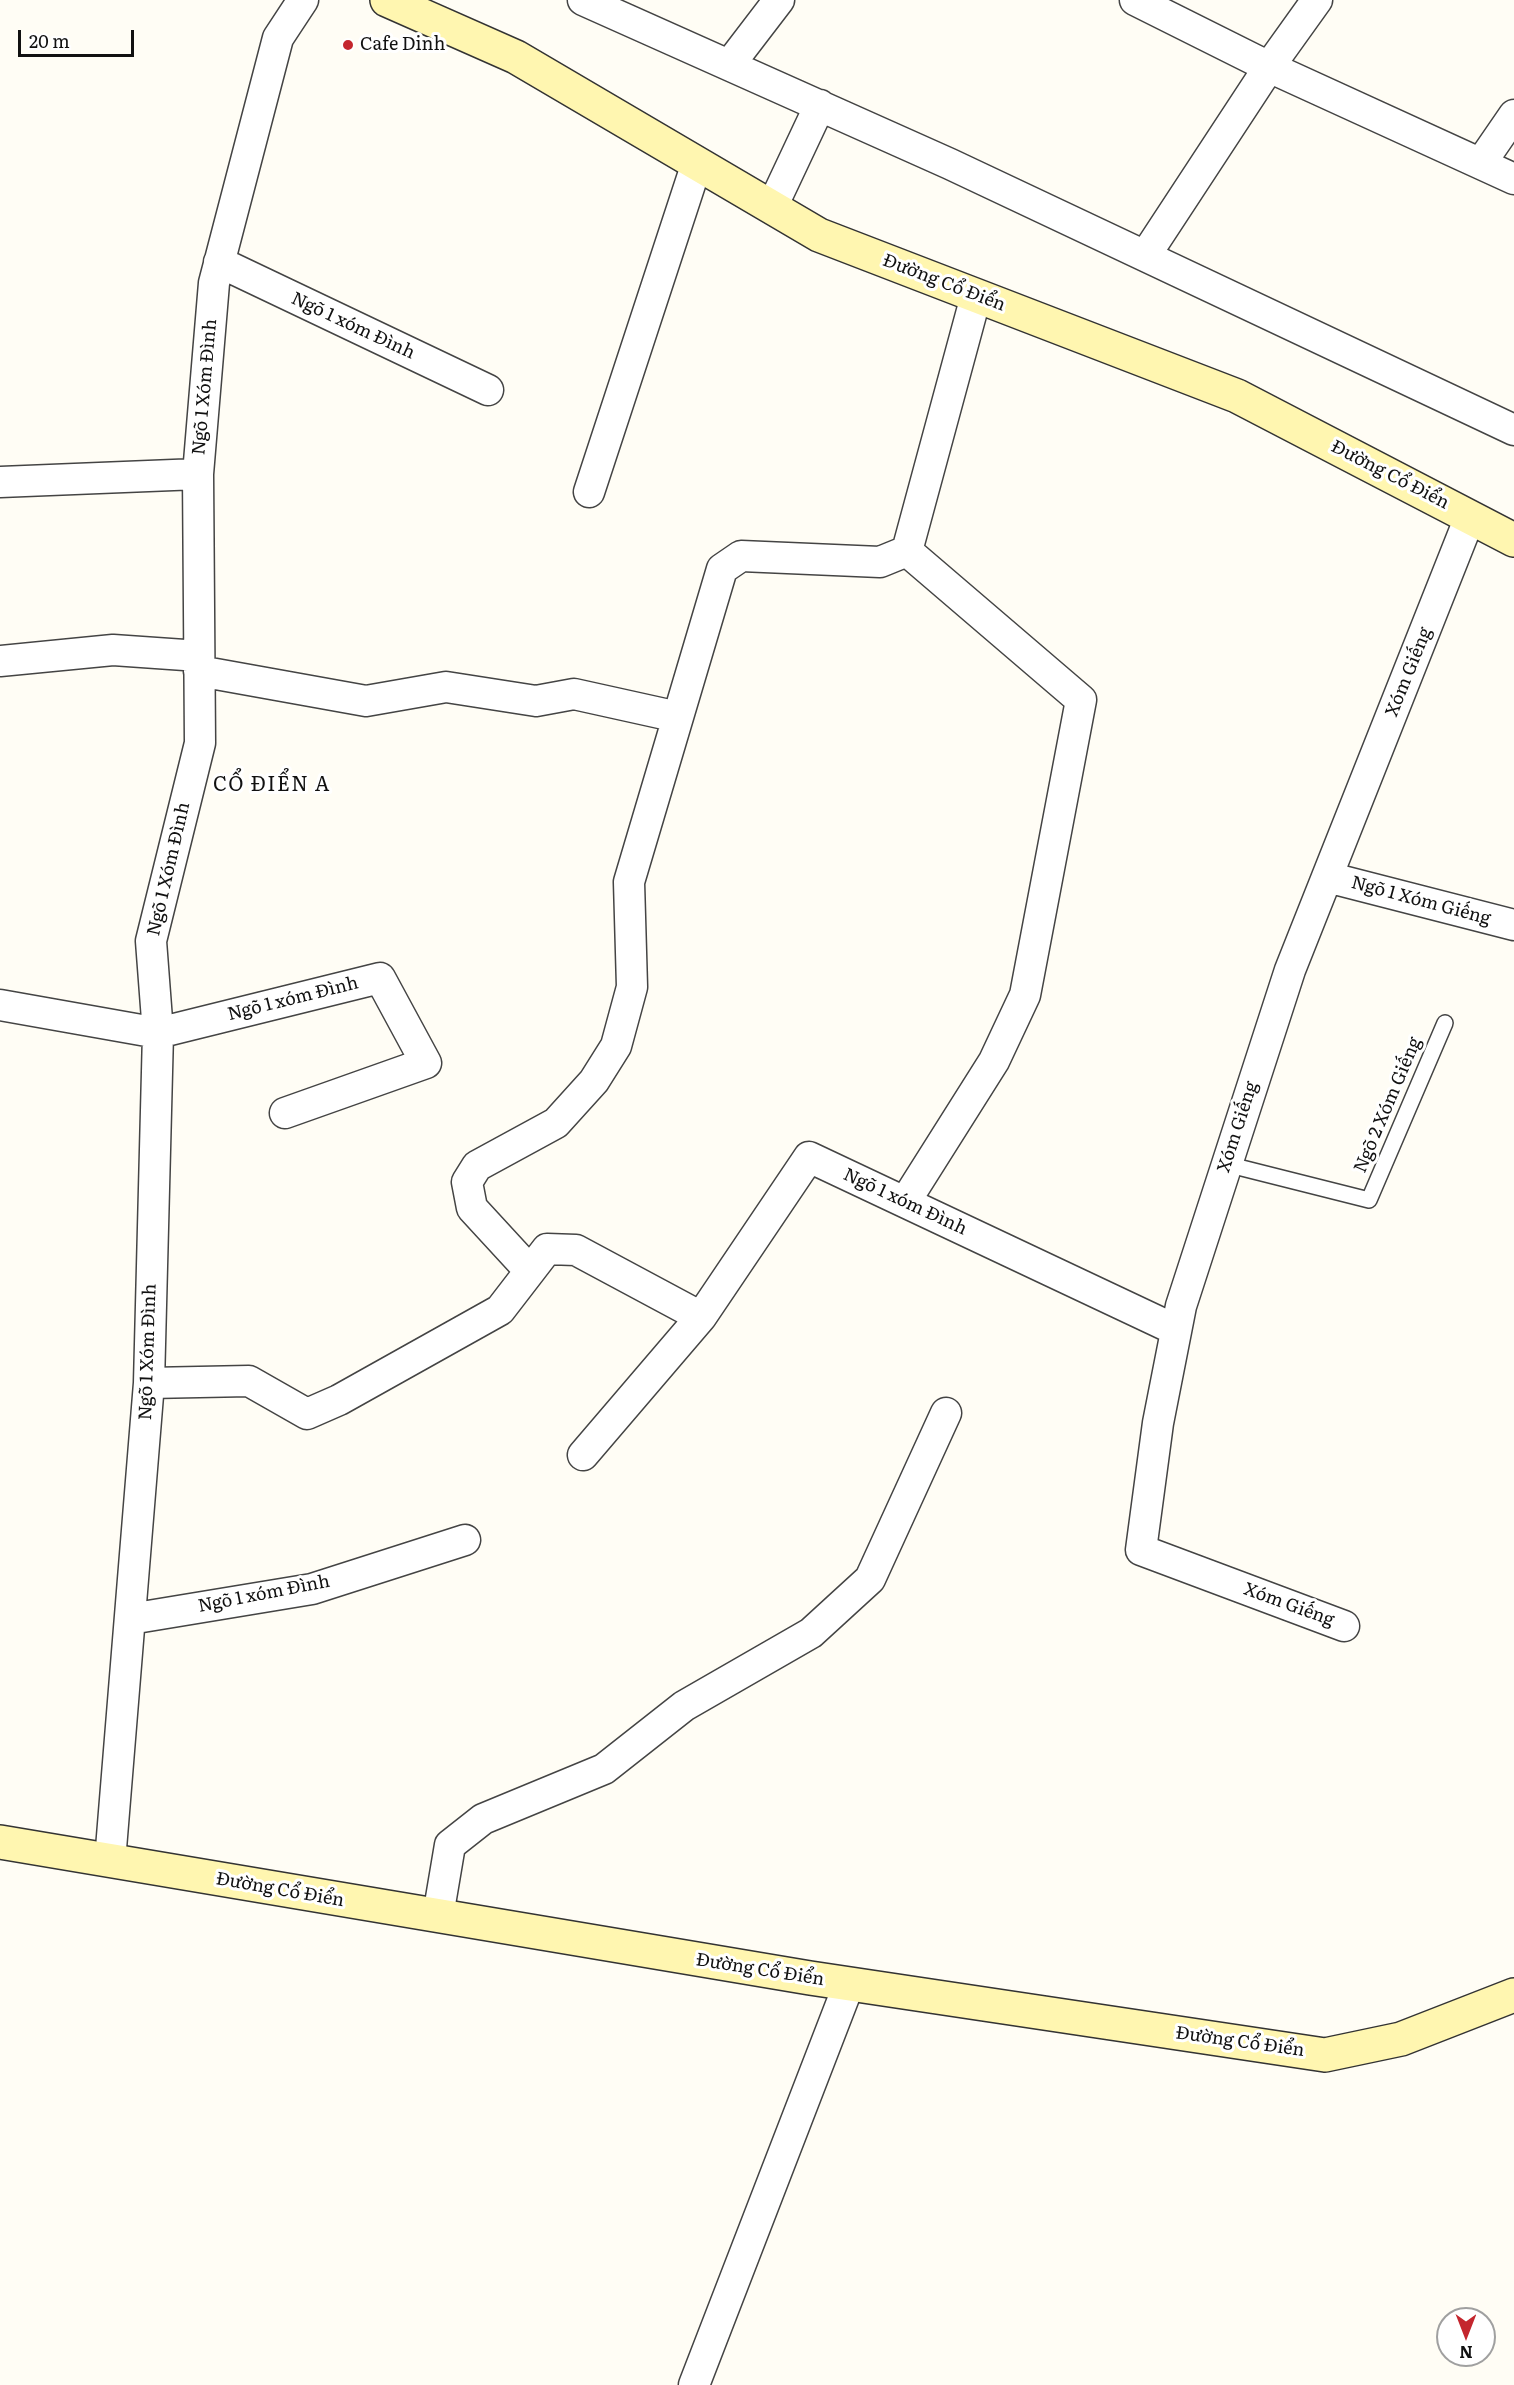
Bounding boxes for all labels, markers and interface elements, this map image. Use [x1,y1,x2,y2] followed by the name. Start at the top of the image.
[21,18,136,56] scale bar
[29,27,70,54] text: 20 m
[360,34,445,56] place label: Cafe Dinh
[341,38,355,52] marker: Cafe Dinh
[880,250,1008,316] street label: Đường Cổ Điển
[288,288,418,364] street label: Ngõ 1 xóm Đình
[188,318,222,456] street label: Ngõ 1 Xóm Đình
[1327,436,1453,514] street label: Đường Cổ Điển
[1381,624,1437,720] street label: Xóm Giếng
[213,773,331,797] district label: CỔ ĐIỂN A
[143,800,195,938] street label: Ngõ 1 Xóm Đình
[1349,872,1493,930] street label: Ngõ 1 Xóm Giếng
[225,972,361,1026] street label: Ngõ 1 xóm Đình
[1350,1034,1426,1176] street label: Ngõ 2 Xóm Giếng
[1213,1079,1263,1175] street label: Xóm Giếng
[840,1164,970,1240] street label: Ngõ 1 xóm Đình
[135,1283,161,1421] street label: Ngõ 1 Xóm Đình
[196,1571,332,1617] street label: Ngõ 1 xóm Đình
[1241,1579,1337,1631] street label: Xóm Giếng
[214,1868,346,1912] street label: Đường Cổ Điển
[694,1949,826,1991] street label: Đường Cổ Điển
[1174,2022,1306,2062] street label: Đường Cổ Điển
[1436,2307,1496,2367] north arrow
[1459,2341,1473,2365] text: N

